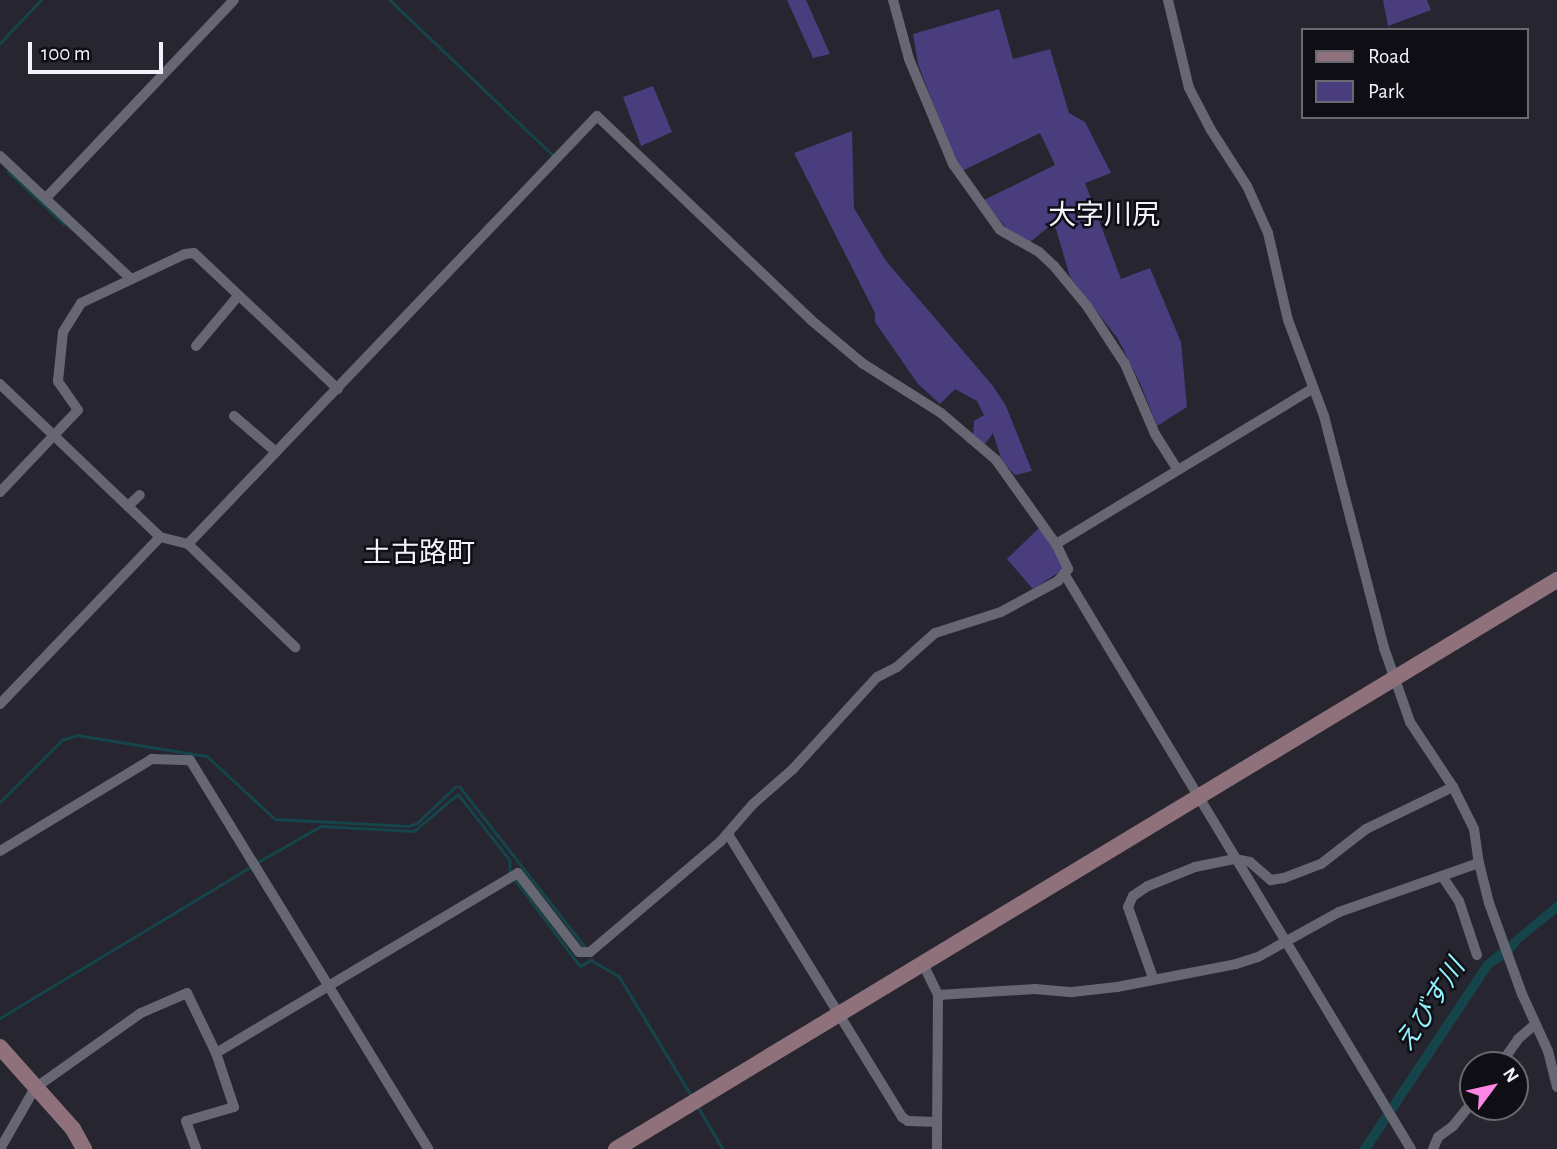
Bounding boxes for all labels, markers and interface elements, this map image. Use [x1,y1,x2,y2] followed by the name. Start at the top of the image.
[32,28,166,72] scale bar
[1302,28,1529,119] legend
[41,43,91,64] text: 100 m
[1368,46,1410,67] text: Road
[1368,81,1404,102] text: Park
[1048,199,1160,233] district label: 大字川尻
[363,537,475,571] district label: 土古路町
[1390,954,1472,1058] water label: えびす川
[1459,1051,1529,1121] north arrow
[1499,1065,1522,1086] text: N

